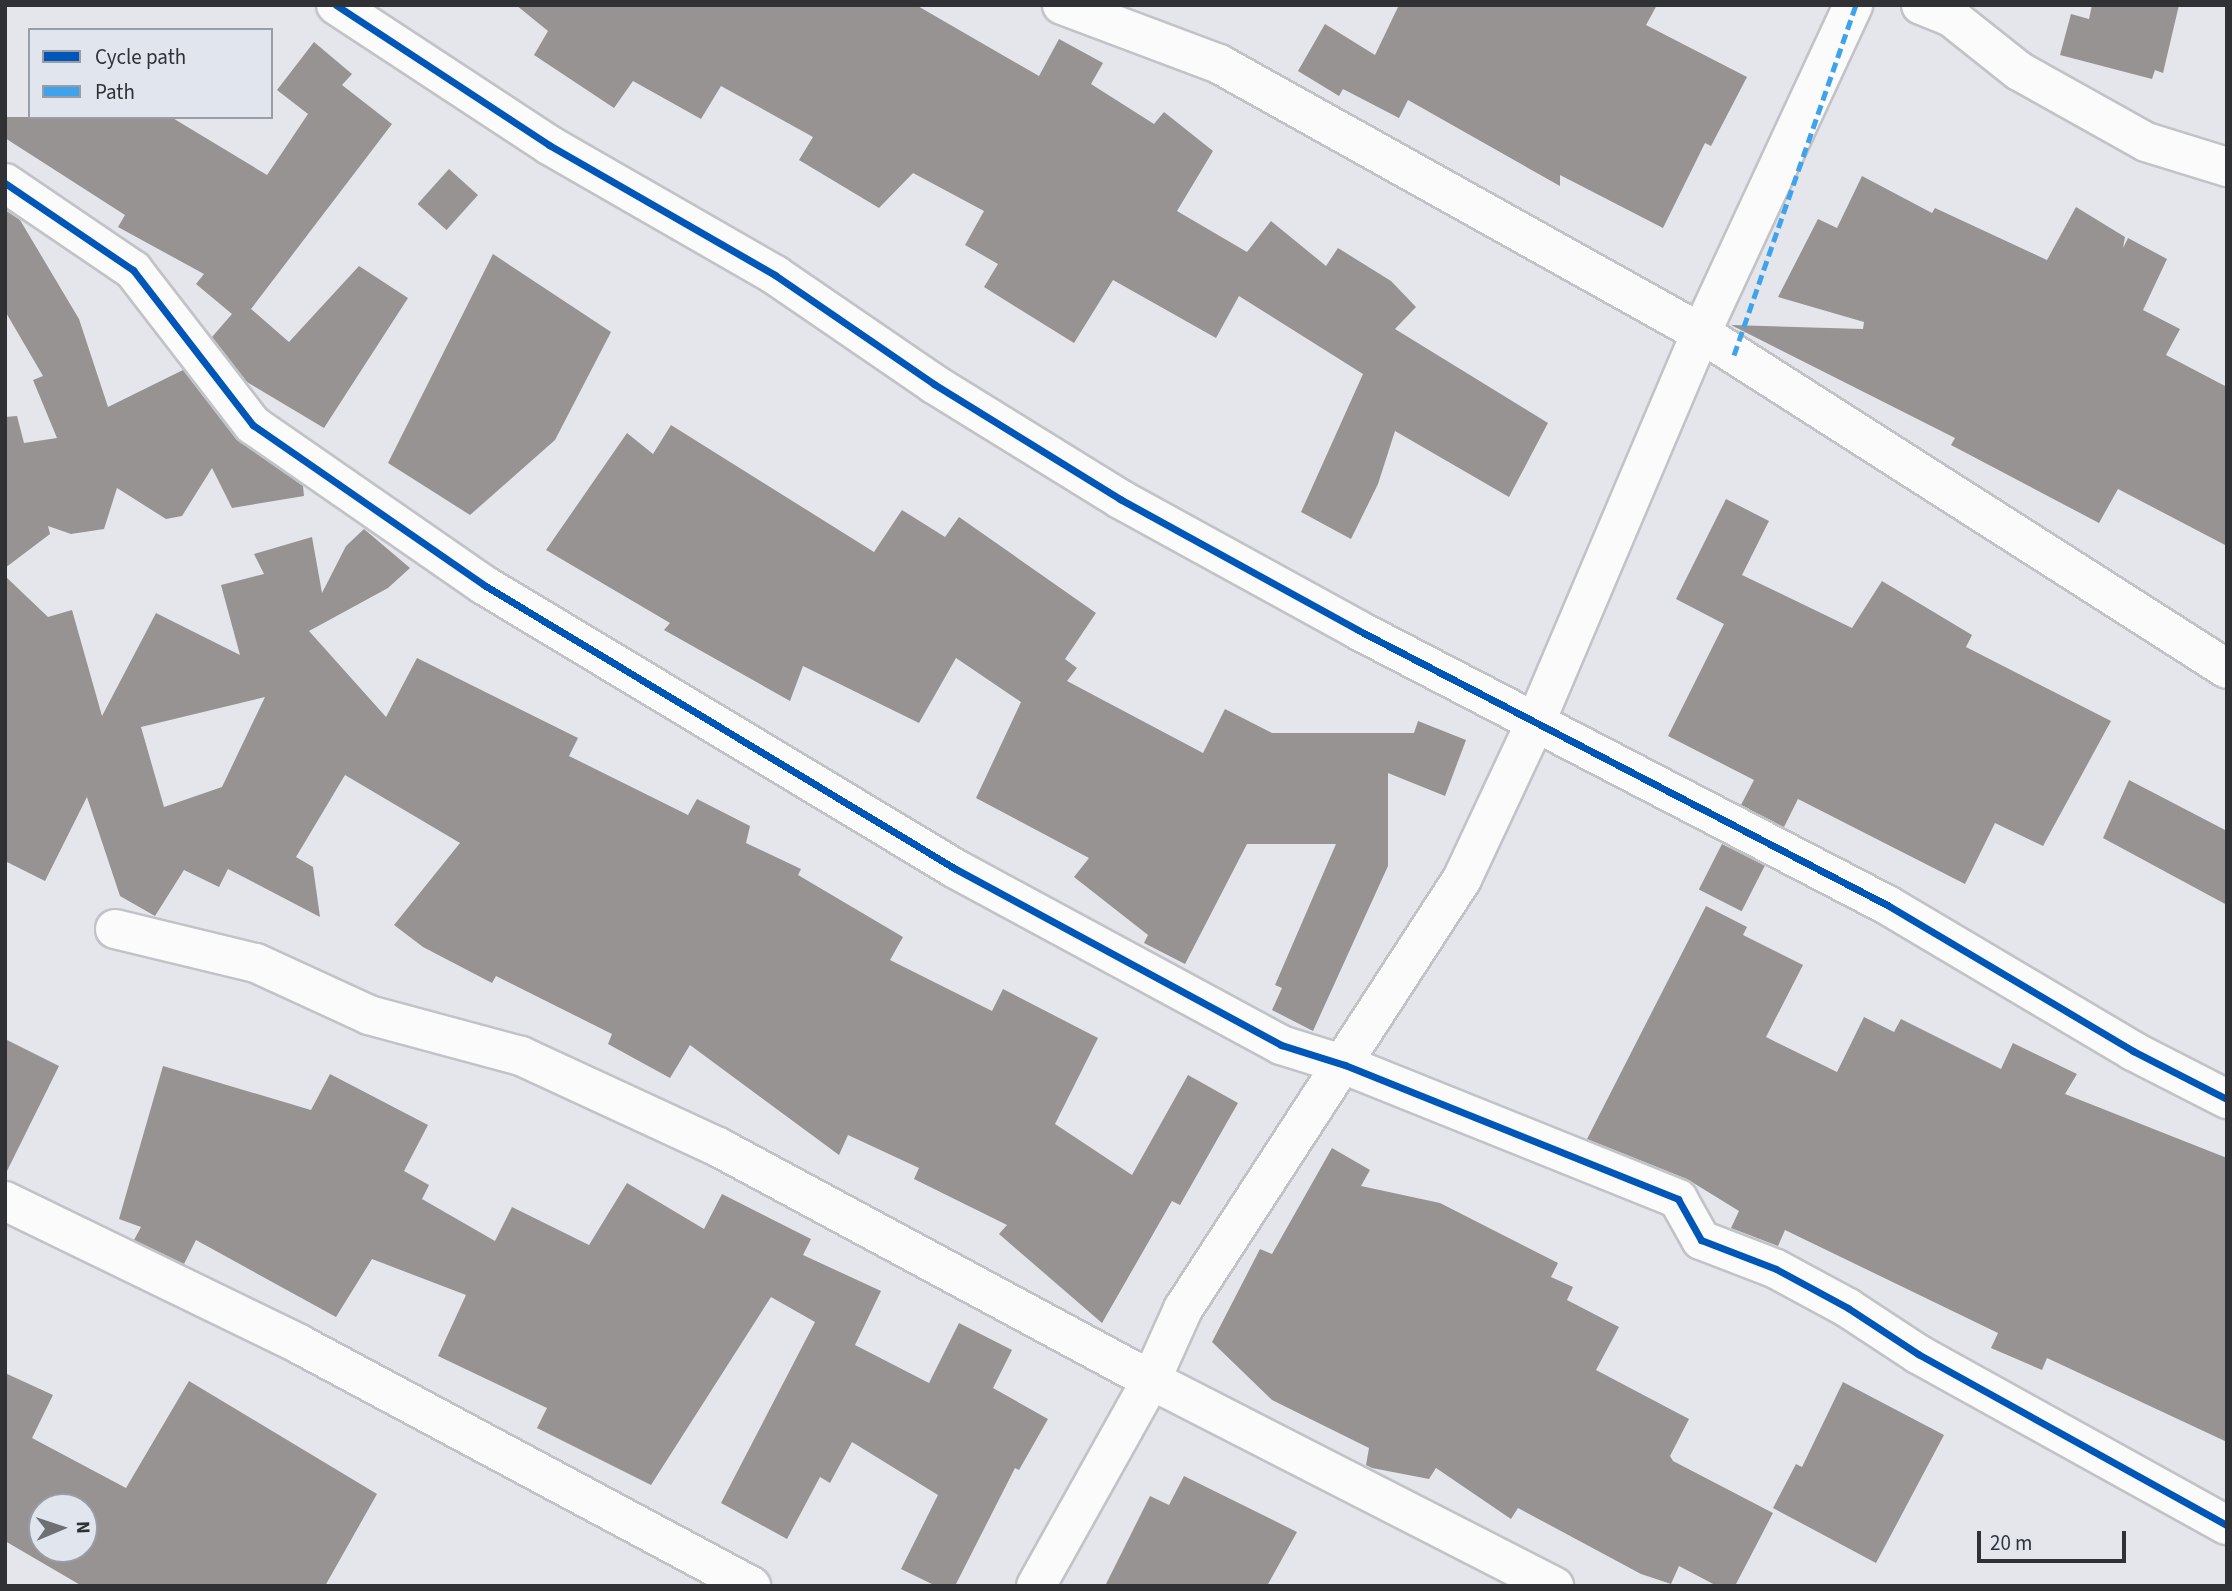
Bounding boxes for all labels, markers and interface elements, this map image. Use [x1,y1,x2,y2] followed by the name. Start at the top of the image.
[28,28,273,119] legend
[95,42,186,72] text: Cycle path
[95,77,135,107] text: Path
[28,1493,98,1563] north arrow
[1980,1518,2129,1562] scale bar
[69,1521,96,1534] text: N
[1990,1528,2032,1558] text: 20 m

